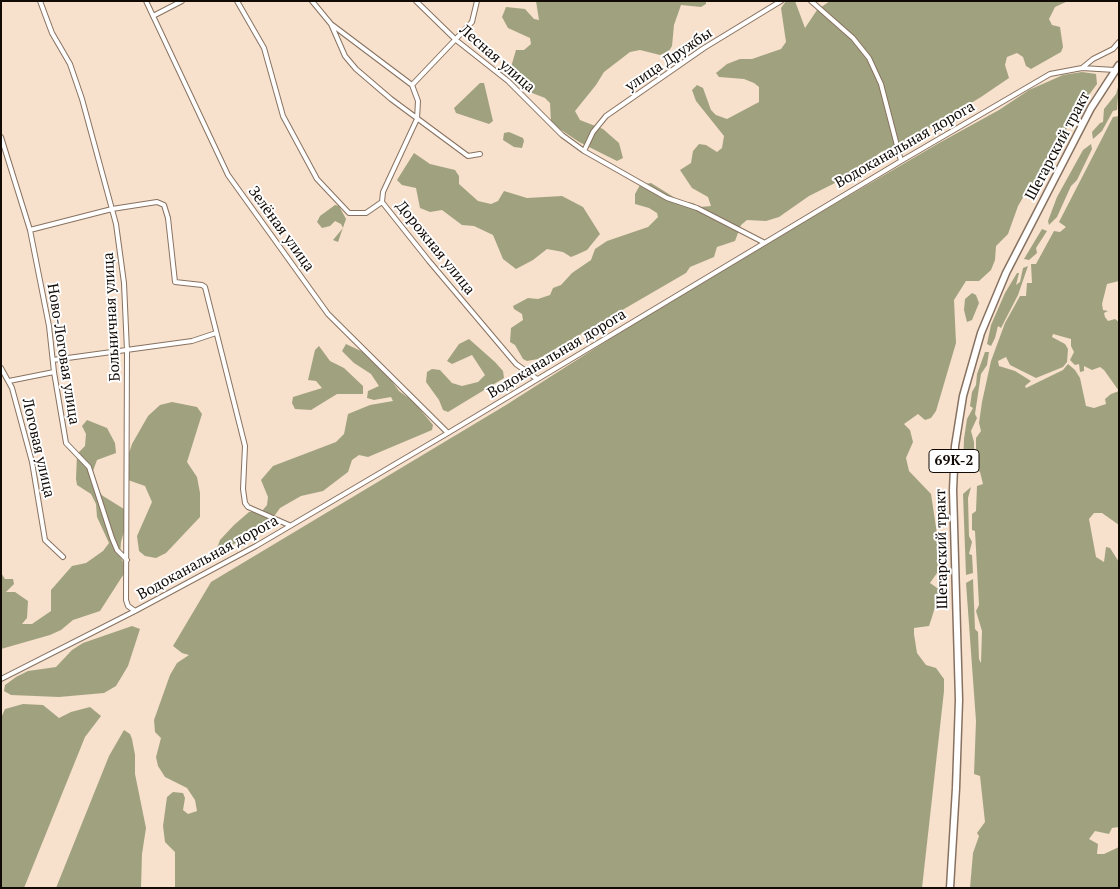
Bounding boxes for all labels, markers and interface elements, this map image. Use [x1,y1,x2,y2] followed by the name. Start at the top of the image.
[456,21,538,97] street label: Лесная улица
[622,24,716,96] street label: улица Дружбы
[1022,89,1094,203] street label: Шегарский тракт
[832,98,978,192] street label: Водоканальная дорога
[244,183,318,275] street label: Зелёная улица
[392,197,478,299] street label: Дорожная улица
[100,252,124,382] street label: Больничная улица
[43,282,83,426] street label: Ново-Логовая улица
[485,306,629,402] street label: Водоканальная дорога
[18,397,58,499] street label: Логовая улица
[929,450,979,472] road number: 69К-2
[932,489,952,609] street label: Шегарский тракт
[134,512,282,604] street label: Водоканальная дорога

